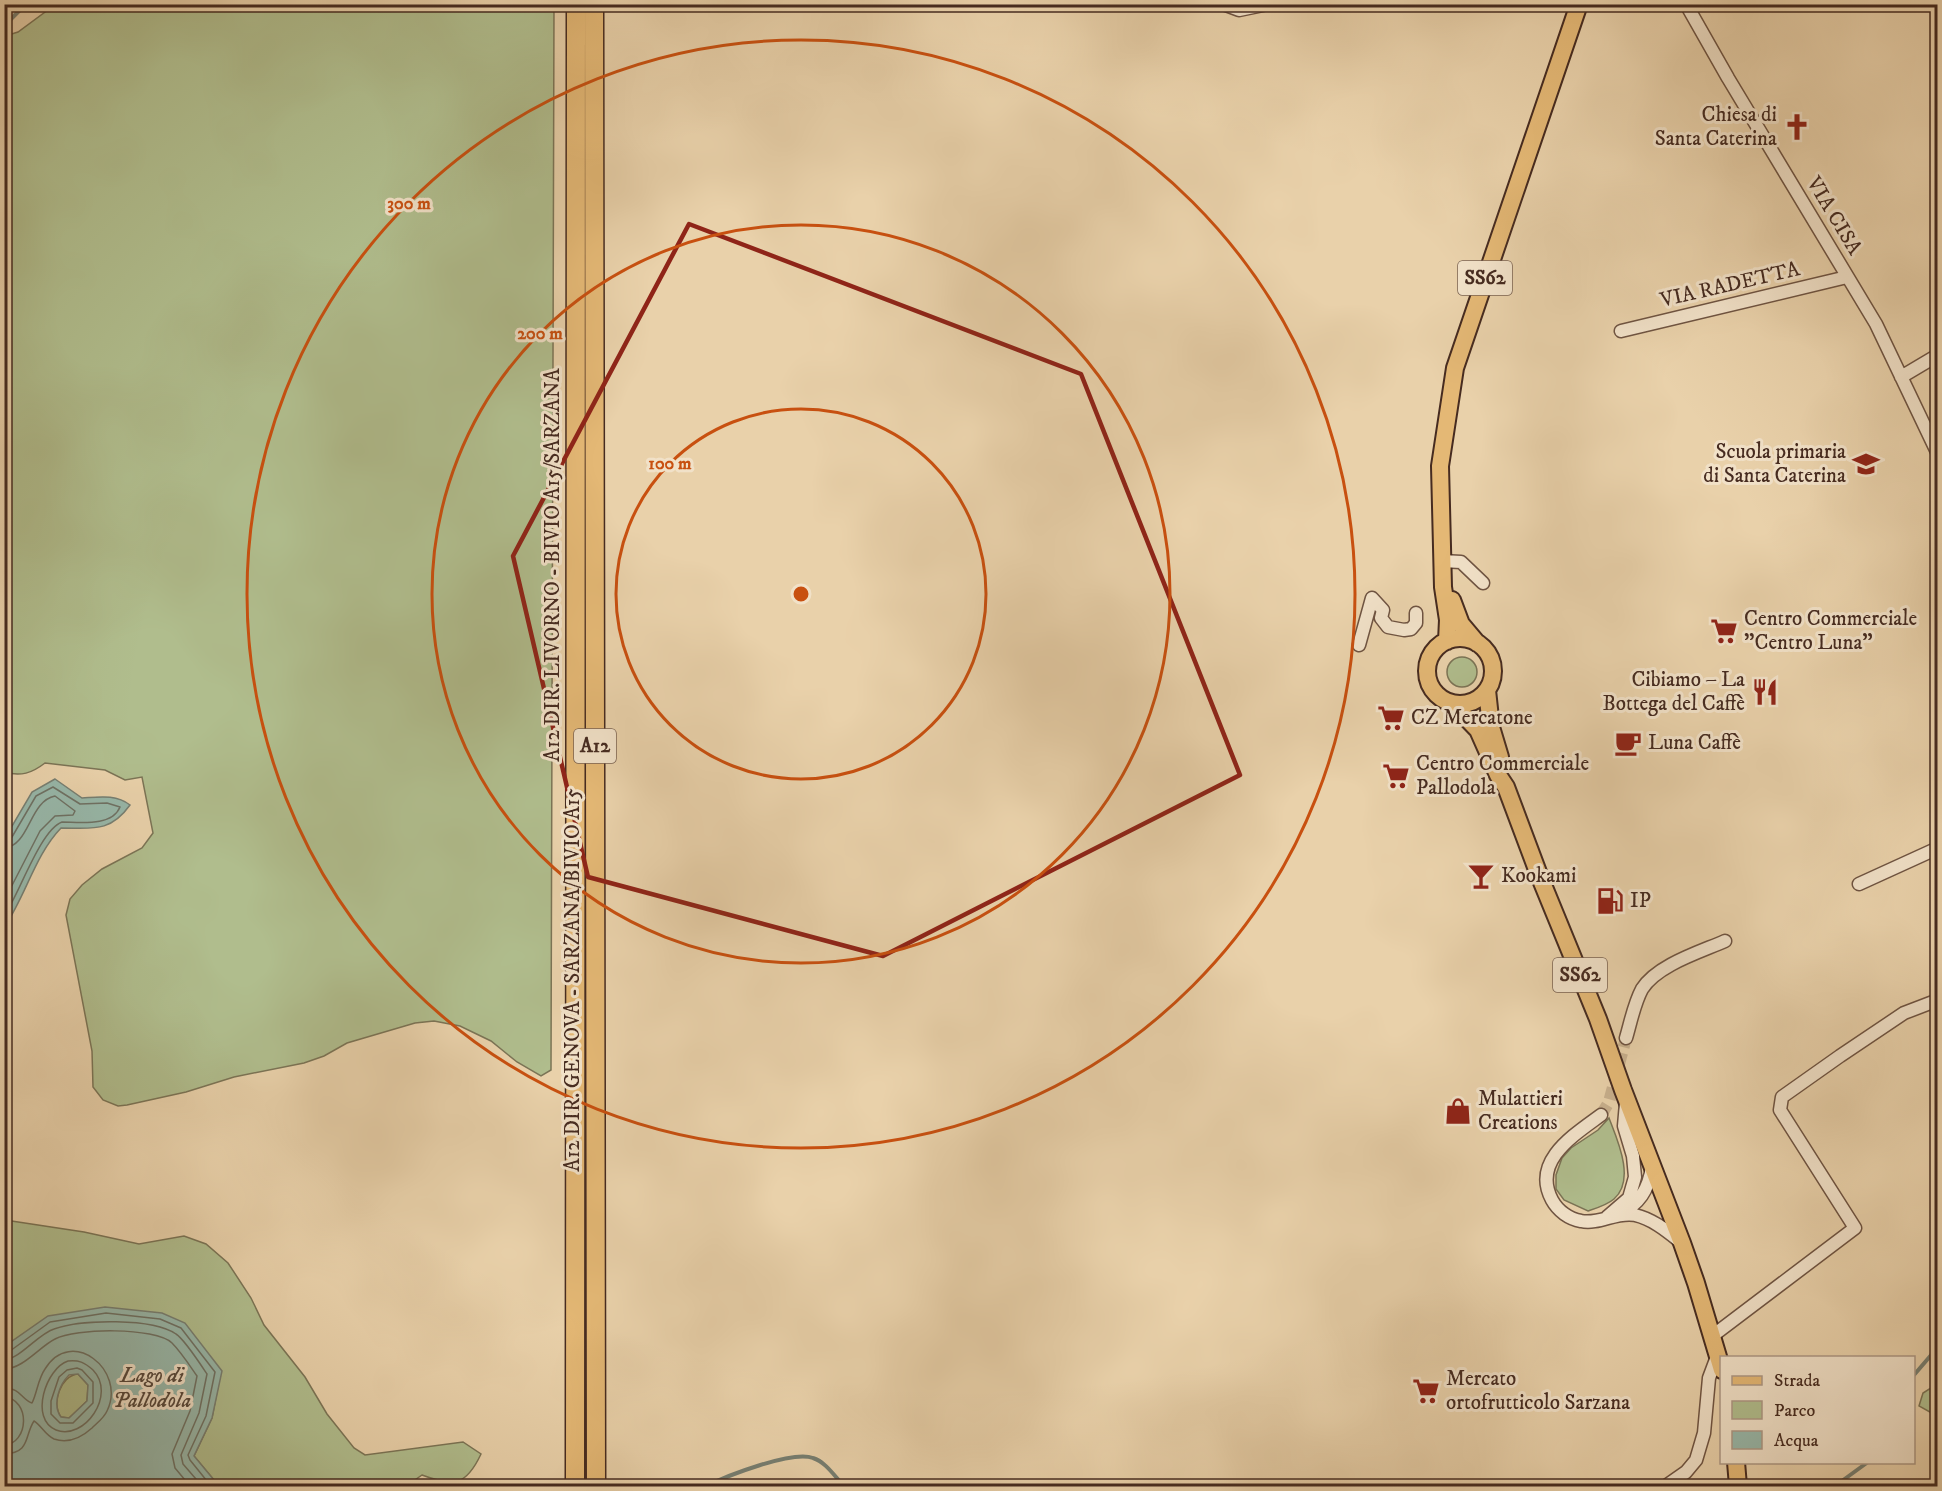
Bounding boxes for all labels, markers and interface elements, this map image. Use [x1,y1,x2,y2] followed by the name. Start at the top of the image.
[1655,102,1777,152] place label: Chiesa di Santa Caterina
[1782,112,1812,142] church icon: Chiesa di Santa Caterina
[1800,171,1868,260] street label: VIA CISA
[387,193,431,215] text: 300 m
[1657,256,1803,314] street label: VIA RADETTA
[1458,261,1512,295] road number: SS62
[517,323,563,345] text: 200 m
[540,368,566,762] street label: A12 DIR. LIVORNO - BIVIO A15/SARZANA
[1703,439,1846,489] place label: Scuola primaria di Santa Caterina
[1851,449,1881,479] school or university icon: Scuola primaria di Santa Caterina
[648,453,692,475] text: 100 m
[791,584,811,604] centre of rings
[1744,606,1917,656] place label: Centro Commerciale "Centro Luna"
[1709,616,1739,646] supermarket icon: Centro Commerciale "Centro Luna"
[1602,667,1745,717] place label: Cibiamo – La Bottega del Caffè
[1750,677,1780,707] restaurant icon: Cibiamo – La Bottega del Caffè
[1376,703,1406,733] supermarket icon: CZ Mercatone
[1411,705,1533,731] place label: CZ Mercatone
[1613,728,1643,758] cafe icon: Luna Caffè
[574,729,616,763] road number: A12
[1648,730,1741,756] place label: Luna Caffè
[1416,751,1589,801] place label: Centro Commerciale Pallodola
[1381,761,1411,791] supermarket icon: Centro Commerciale Pallodola
[560,788,586,1172] street label: A12 DIR. GENOVA - SARZANA/BIVIO A15
[1466,861,1496,891] bar icon: Kookami
[1501,863,1576,889] place label: Kookami
[1595,886,1625,916] fuel station icon: IP
[1630,888,1651,914] place label: IP
[1553,958,1607,992] road number: SS62
[1478,1086,1563,1136] place label: Mulattieri Creations
[1443,1096,1473,1126] shop icon: Mulattieri Creations
[1720,1356,1915,1464] legend
[113,1362,191,1414] water label: Lago di Pallodola
[1446,1366,1630,1416] place label: Mercato ortofrutticolo Sarzana
[1774,1370,1821,1392] text: Strada
[1411,1376,1441,1406] supermarket icon: Mercato ortofrutticolo Sarzana
[1774,1400,1815,1422] text: Parco
[1774,1430,1819,1452] text: Acqua

